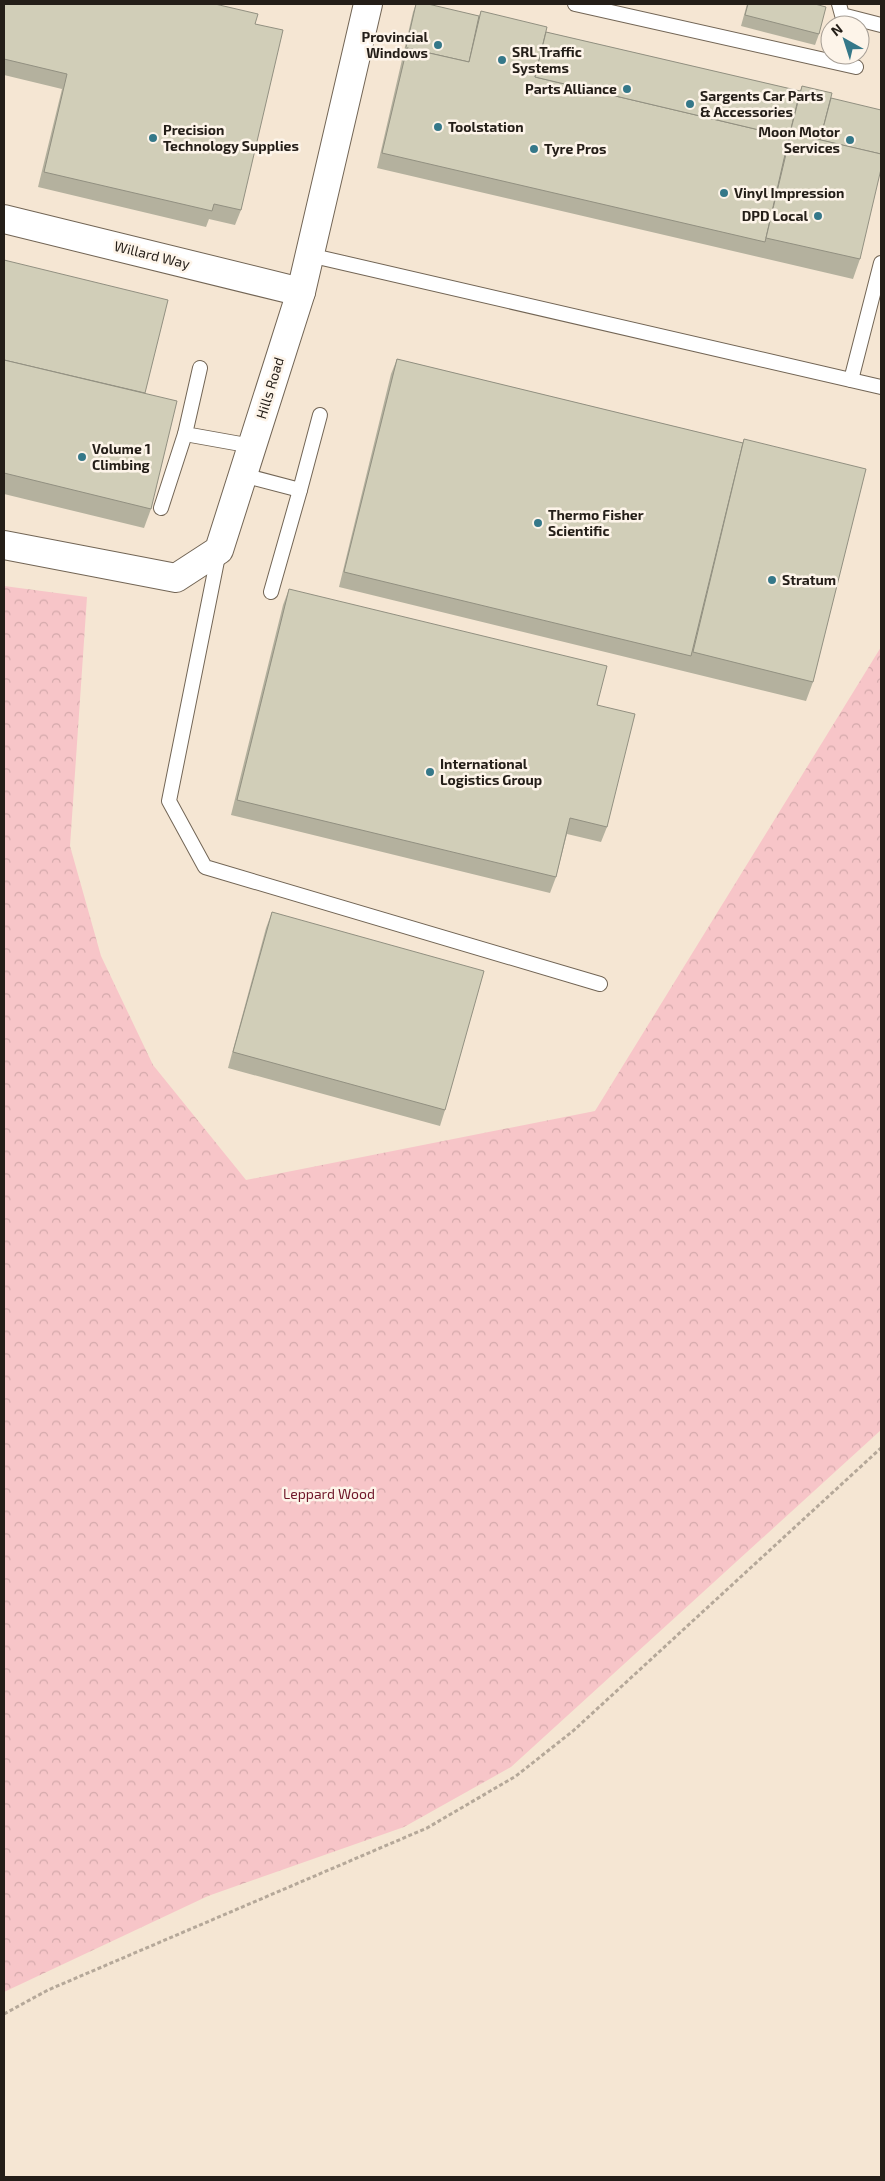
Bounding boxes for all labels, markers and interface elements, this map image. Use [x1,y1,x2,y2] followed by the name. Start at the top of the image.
[820,15,870,65] north arrow
[827,20,846,39] text: N
[362,28,428,61] place label: Provincial Windows
[432,39,444,51] marker: Provincial Windows
[512,43,582,76] place label: SRL Traffic Systems
[496,54,508,66] marker: SRL Traffic Systems
[525,80,617,97] place label: Parts Alliance
[621,83,633,95] marker: Parts Alliance
[700,87,823,120] place label: Sargents Car Parts & Accessories
[684,98,696,110] marker: Sargents Car Parts & Accessories
[448,118,524,135] place label: Toolstation
[163,121,299,154] place label: Precision Technology Supplies
[432,121,444,133] marker: Toolstation
[758,123,840,156] place label: Moon Motor Services
[147,132,159,144] marker: Precision Technology Supplies
[844,134,856,146] marker: Moon Motor Services
[544,140,607,157] place label: Tyre Pros
[528,143,540,155] marker: Tyre Pros
[734,184,844,201] place label: Vinyl Impression
[718,187,730,199] marker: Vinyl Impression
[742,207,808,224] place label: DPD Local
[812,210,824,222] marker: DPD Local
[113,237,192,272] street label: Willard Way
[252,355,287,421] street label: Hills Road
[92,440,151,473] place label: Volume 1 Climbing
[76,451,88,463] marker: Volume 1 Climbing
[548,506,644,539] place label: Thermo Fisher Scientific
[532,517,544,529] marker: Thermo Fisher Scientific
[782,571,836,588] place label: Stratum
[766,574,778,586] marker: Stratum
[440,755,542,788] place label: International Logistics Group
[424,766,436,778] marker: International Logistics Group
[283,1485,375,1502] park label: Leppard Wood

